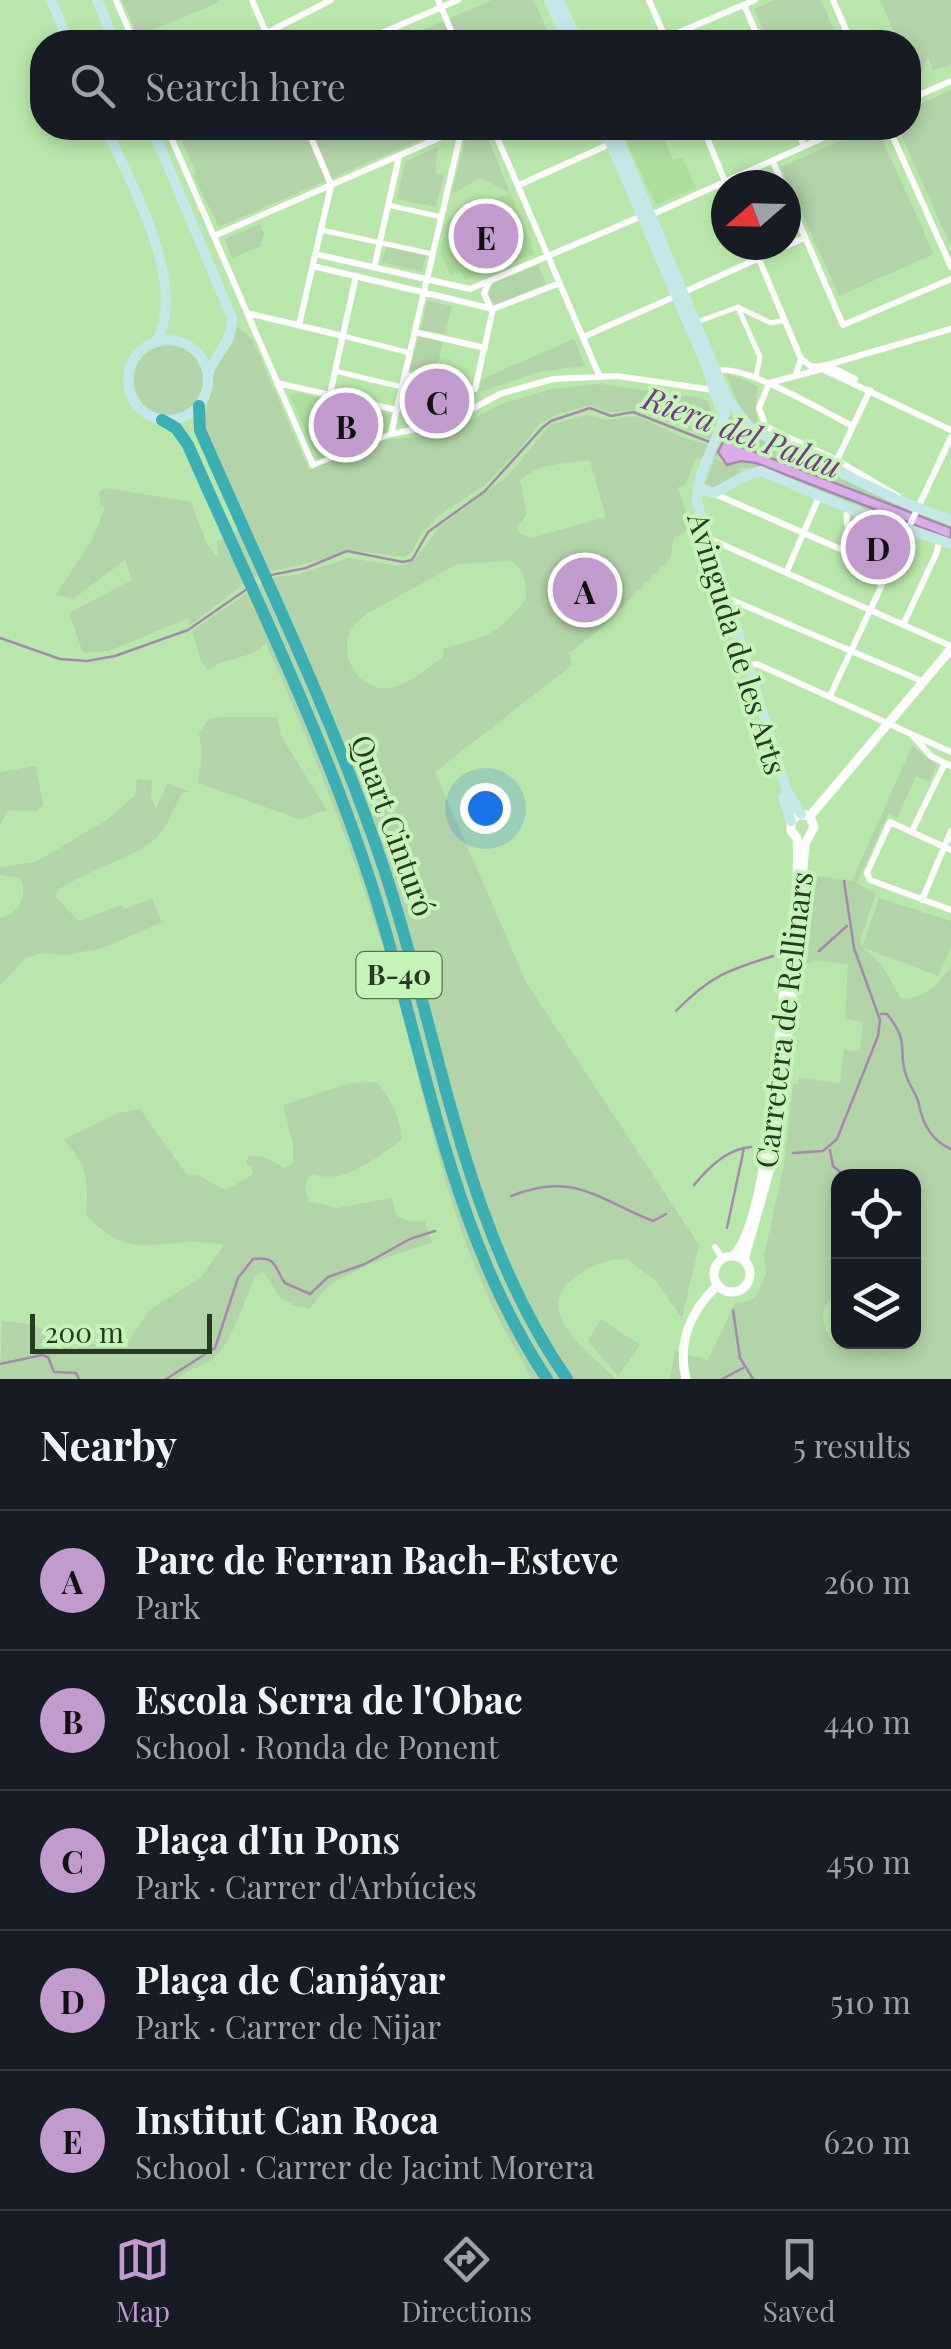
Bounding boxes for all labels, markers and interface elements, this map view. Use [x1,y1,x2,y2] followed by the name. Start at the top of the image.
[30,30,921,140] search box
[65,58,120,113] icon: search
[145,60,346,111] text: Search here
[711,170,801,260] north arrow
[454,198,518,274] pin: E
[404,364,470,438] pin: C
[636,374,848,486] water label: Riera del Palau
[314,388,378,462] pin: B
[679,507,797,779] street label: Avinguda de les Arts
[846,510,910,584] pin: D
[552,552,618,628] pin: A
[343,729,445,921] street label: Quart Cinturó
[460,783,511,834] your location
[745,869,821,1170] street label: Carretera de Rellinars
[356,952,442,998] road number: B-40
[831,1169,921,1349] map controls
[831,1169,921,1259] button: locate
[831,1259,921,1349] button: layers
[30,1309,212,1354] scale bar
[45,1313,124,1350] text: 200 m
[40,1416,177,1472] text: Nearby
[793,1423,911,1466] text: 5 results
[135,1533,619,1584] text: Parc de Ferran Bach-Esteve
[62,1559,83,1602] text: A
[824,1559,911,1602] text: 260 m
[135,1584,201,1627] text: Park
[135,1673,523,1724] text: Escola Serra de l'Obac
[62,1699,83,1742] text: B
[824,1699,911,1742] text: 440 m
[135,1724,499,1767] text: School · Ronda de Ponent
[135,1813,400,1864] text: Plaça d'Iu Pons
[61,1839,84,1882] text: C
[826,1839,911,1882] text: 450 m
[135,1864,477,1907] text: Park · Carrer d'Arbúcies
[135,1953,446,2004] text: Plaça de Canjáyar
[60,1979,85,2022] text: D
[830,1979,911,2022] text: 510 m
[135,2004,441,2047] text: Park · Carrer de Nijar
[135,2093,439,2144] text: Institut Can Roca
[62,2119,83,2162] text: E
[824,2119,911,2162] text: 620 m
[135,2144,594,2187] text: School · Carrer de Jacint Morera
[115,2232,170,2329] tab: Map
[401,2232,532,2329] tab: Directions
[763,2232,836,2329] tab: Saved

